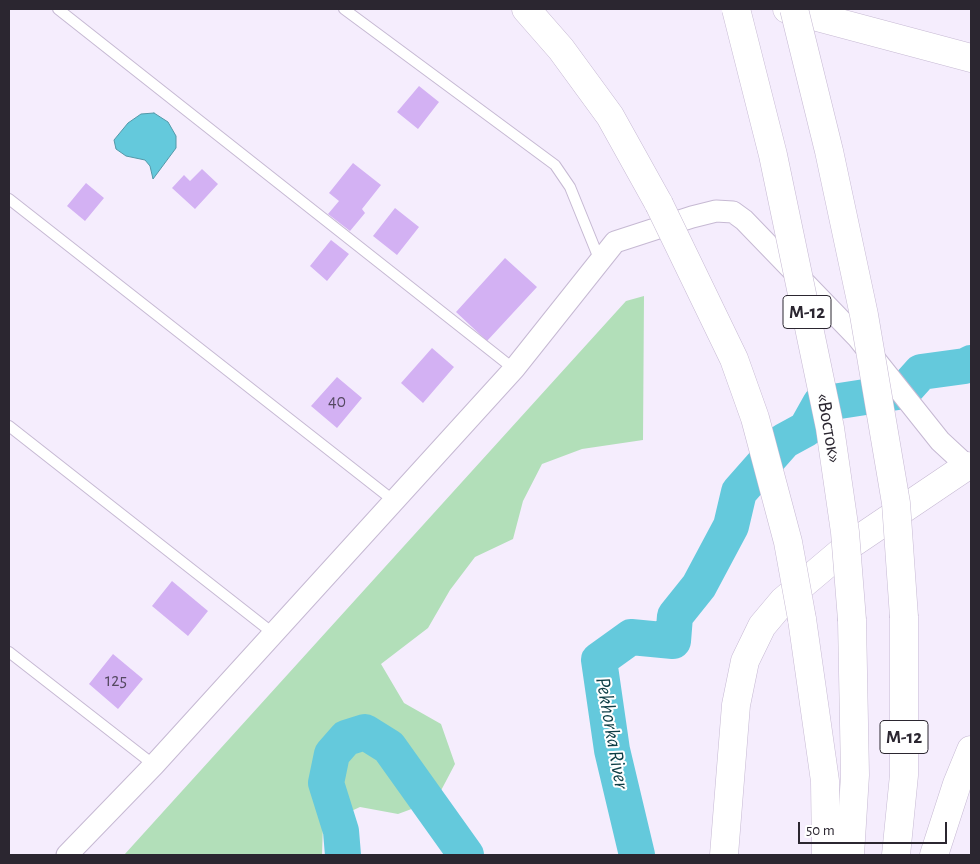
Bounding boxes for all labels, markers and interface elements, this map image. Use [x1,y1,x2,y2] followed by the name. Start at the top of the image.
[783,296,831,328] road number: М-12
[328,391,346,413] house number: 40
[811,391,847,465] street label: «Восток»
[105,670,127,692] house number: 125
[590,675,634,791] water label: Pekhorka River
[880,720,928,754] road number: М-12
[800,812,949,844] scale bar
[806,823,835,838] text: 50 m

